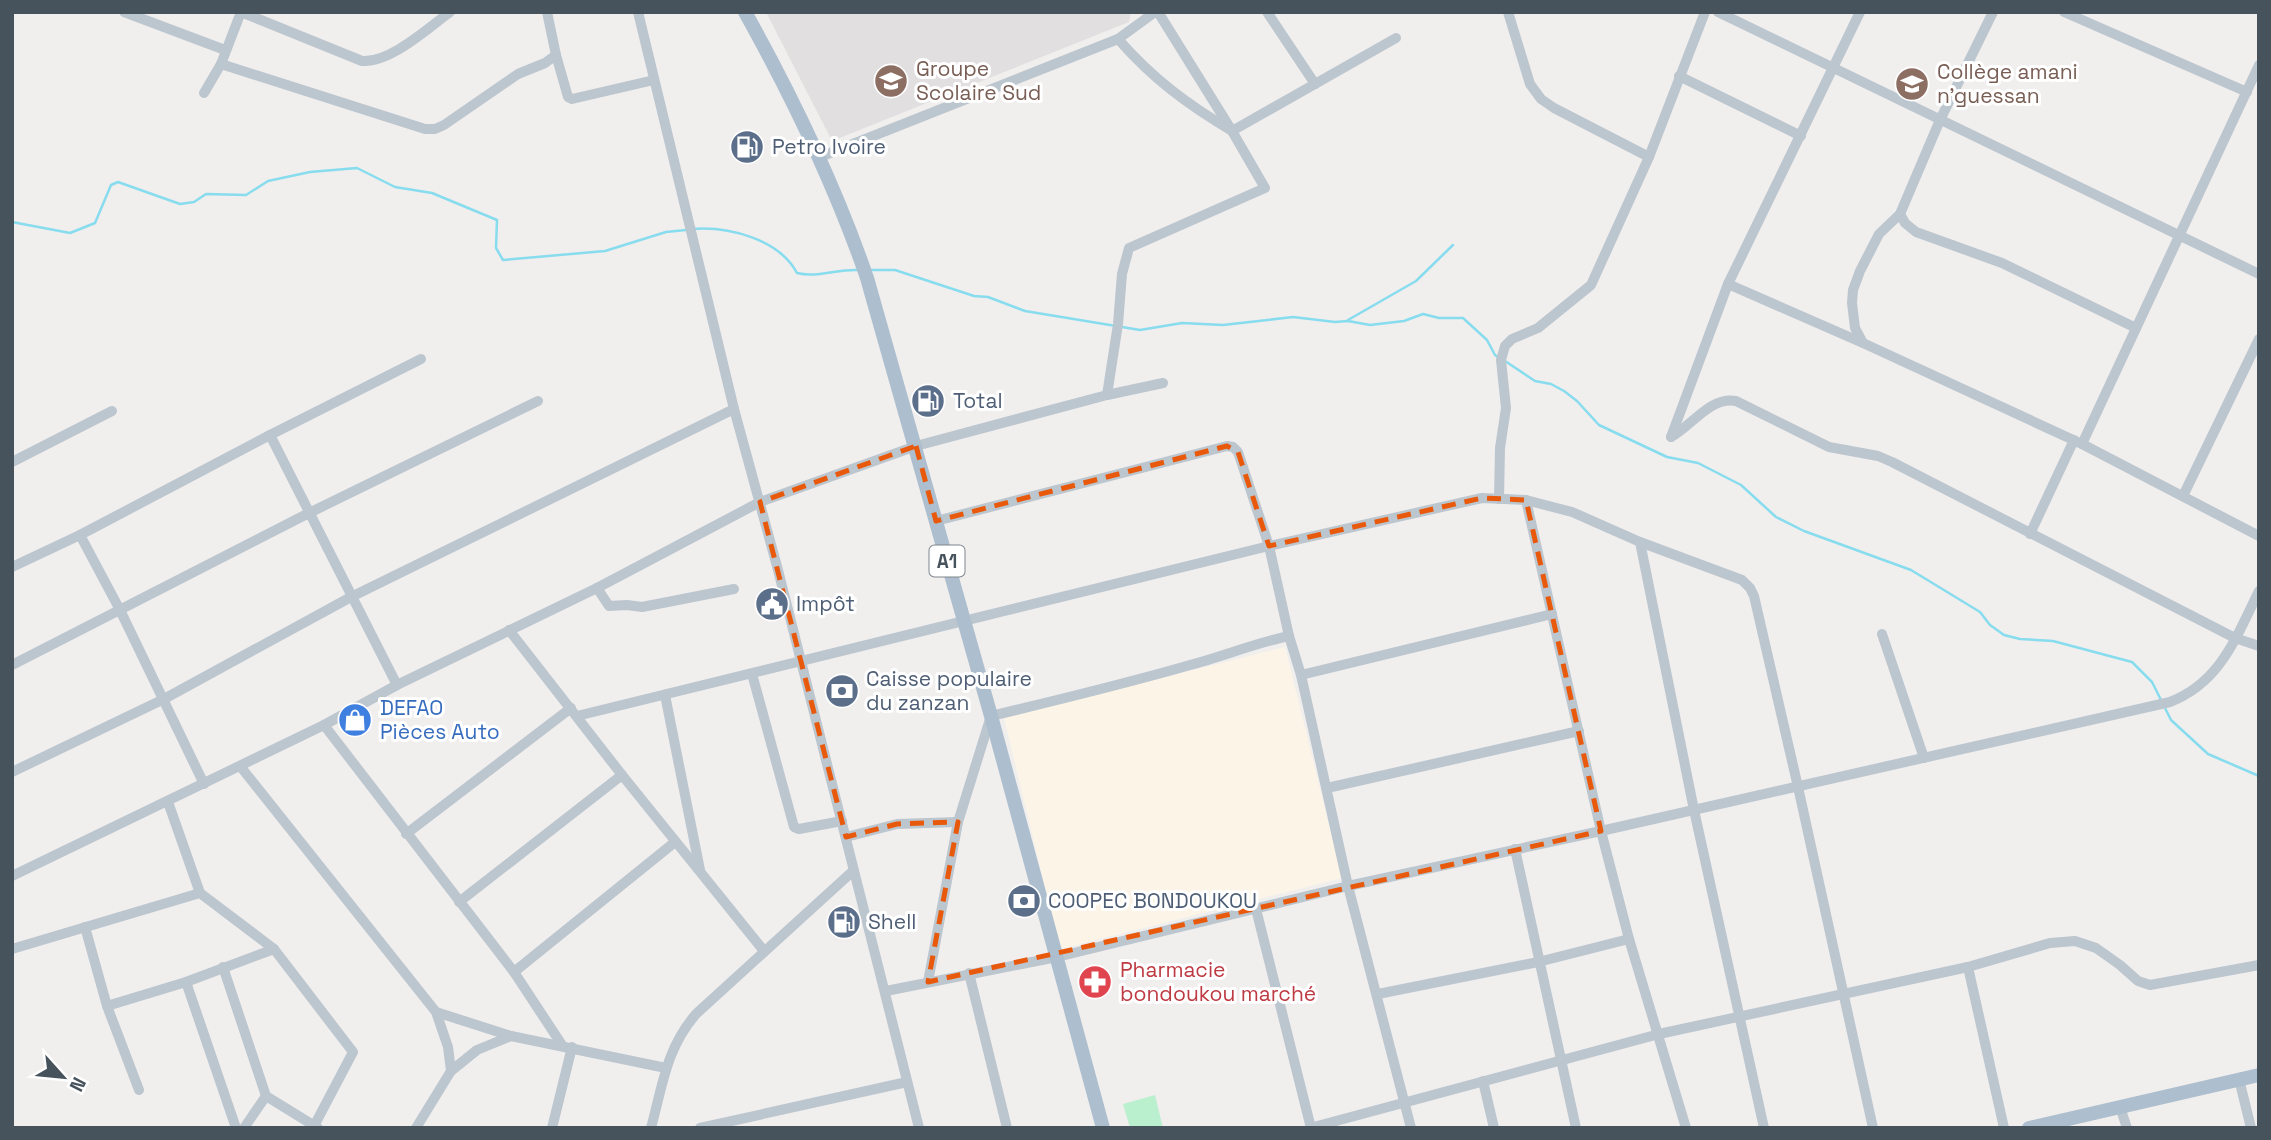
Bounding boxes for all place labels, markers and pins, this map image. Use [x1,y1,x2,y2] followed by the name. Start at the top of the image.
[916,55,1041,106] place label: Groupe Scolaire Sud
[1937,58,2078,109] place label: Collège amani n'guessan
[872,62,910,100] school or university icon: Groupe Scolaire Sud
[1893,65,1931,103] school or university icon: Collège amani n'guessan
[728,128,766,166] fuel station icon: Petro Ivoire
[772,133,886,160] place label: Petro Ivoire
[909,382,947,420] fuel station icon: Total
[953,387,1003,414] place label: Total
[753,585,791,623] public building icon: Impôt
[796,590,855,617] place label: Impôt
[866,665,1032,716] place label: Caisse populaire du zanzan
[823,672,861,710] bank icon: Caisse populaire du zanzan
[380,694,500,745] place label: DEFAO Pièces Auto
[336,701,374,739] shop icon: DEFAO Pièces Auto
[1005,882,1043,920] bank icon: COOPEC BONDOUKOU
[1048,887,1257,914] place label: COOPEC BONDOUKOU
[825,903,863,941] fuel station icon: Shell
[868,908,916,935] place label: Shell
[1120,956,1316,1007] place label: Pharmacie bondoukou marché
[1076,963,1114,1001] pharmacy icon: Pharmacie bondoukou marché

